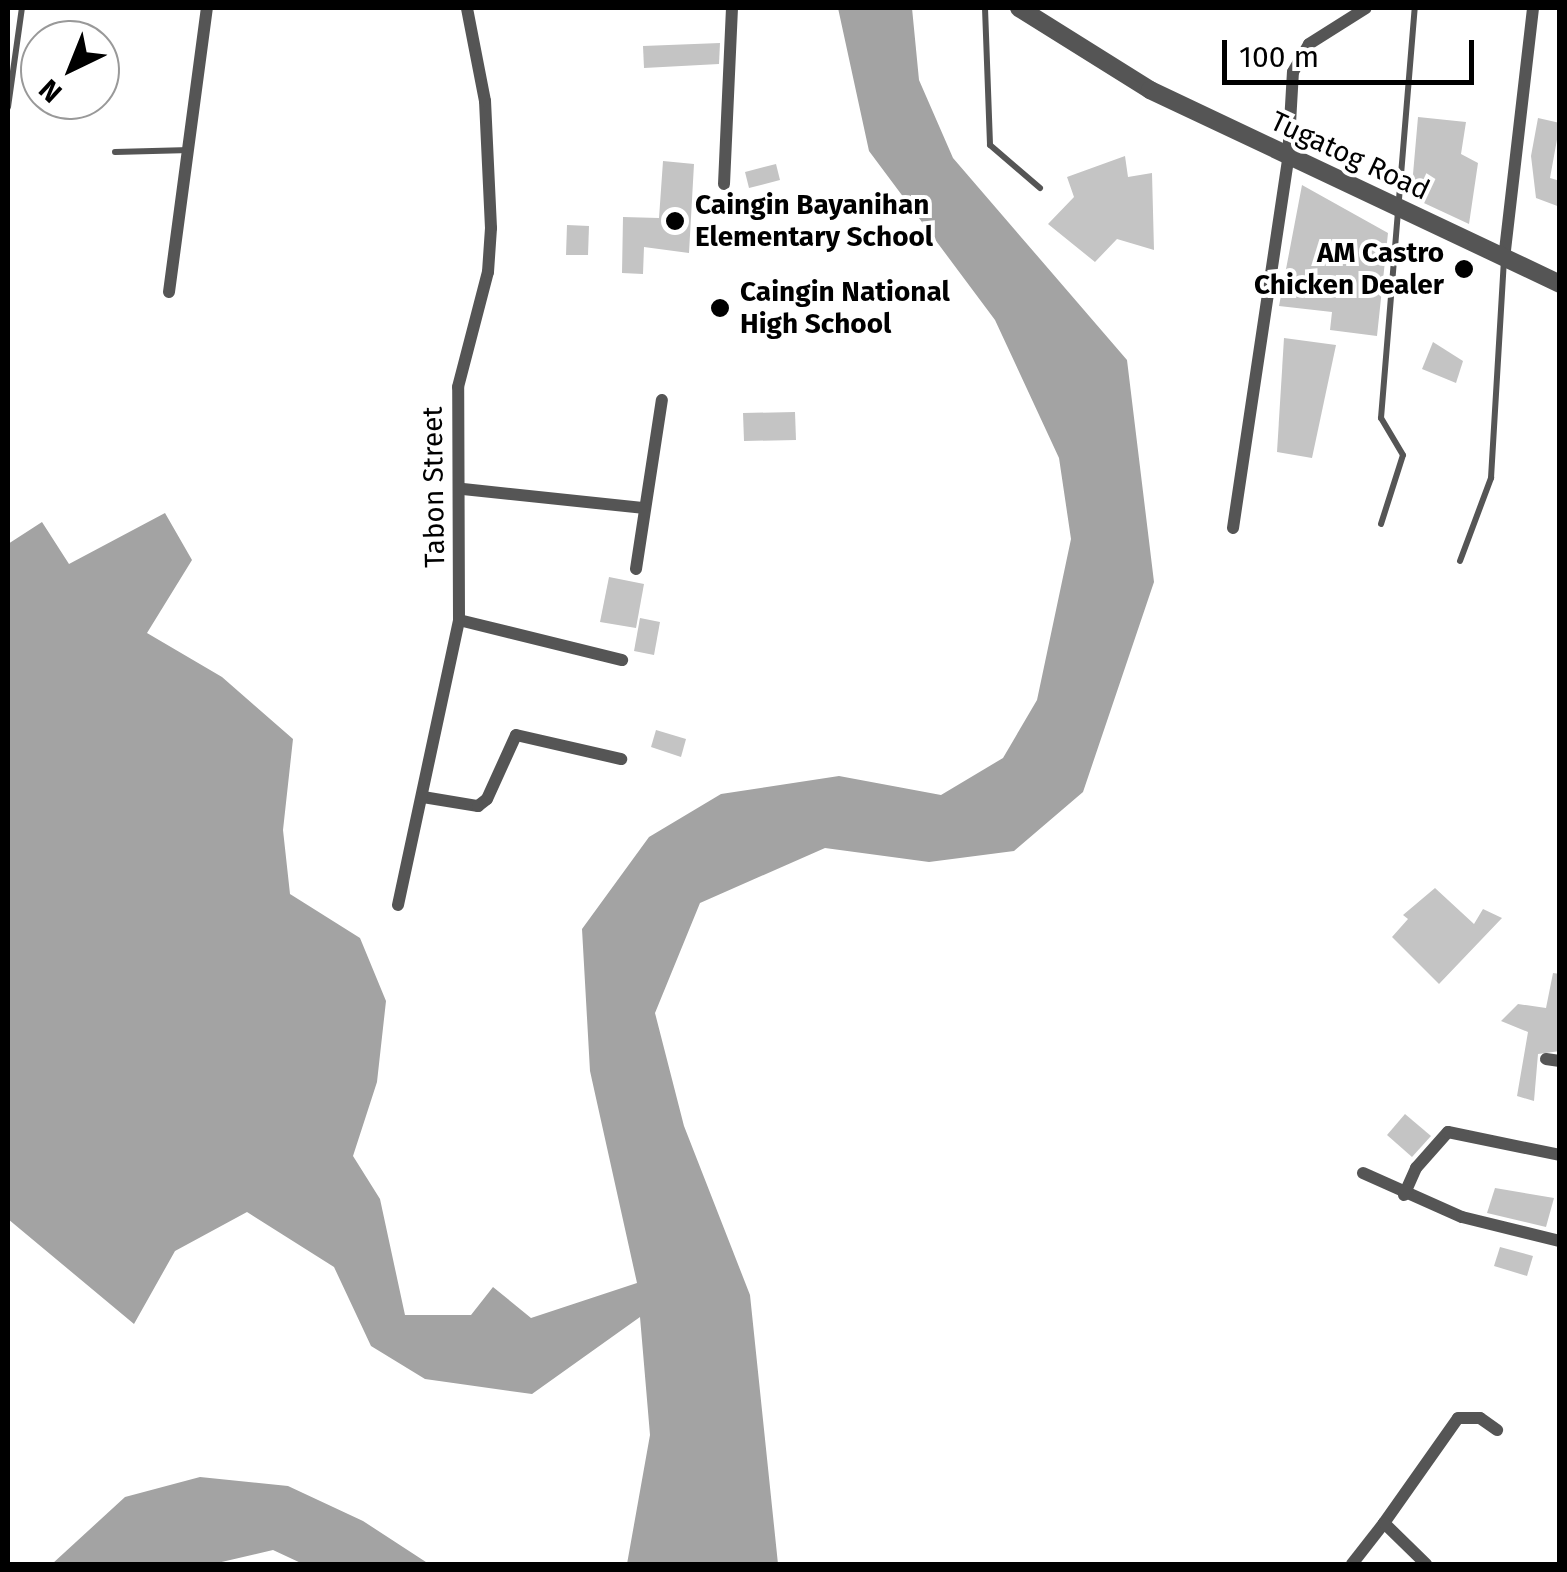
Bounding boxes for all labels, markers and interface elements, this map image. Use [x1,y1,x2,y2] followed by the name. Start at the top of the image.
[20,20,120,120] north arrow
[1227,20,1480,82] scale bar
[1239,39,1319,75] text: 100 m
[33,72,69,109] text: N
[1265,105,1435,207] street label: Tugatog Road
[695,188,933,254] place label: Caingin Bayanihan Elementary School
[664,210,686,232] marker: Caingin Bayanihan Elementary School
[1254,236,1444,302] place label: AM Castro Chicken Dealer
[1453,258,1475,280] marker: AM Castro Chicken Dealer
[740,275,950,341] place label: Caingin National High School
[709,297,731,319] marker: Caingin National High School
[416,406,452,568] street label: Tabon Street

